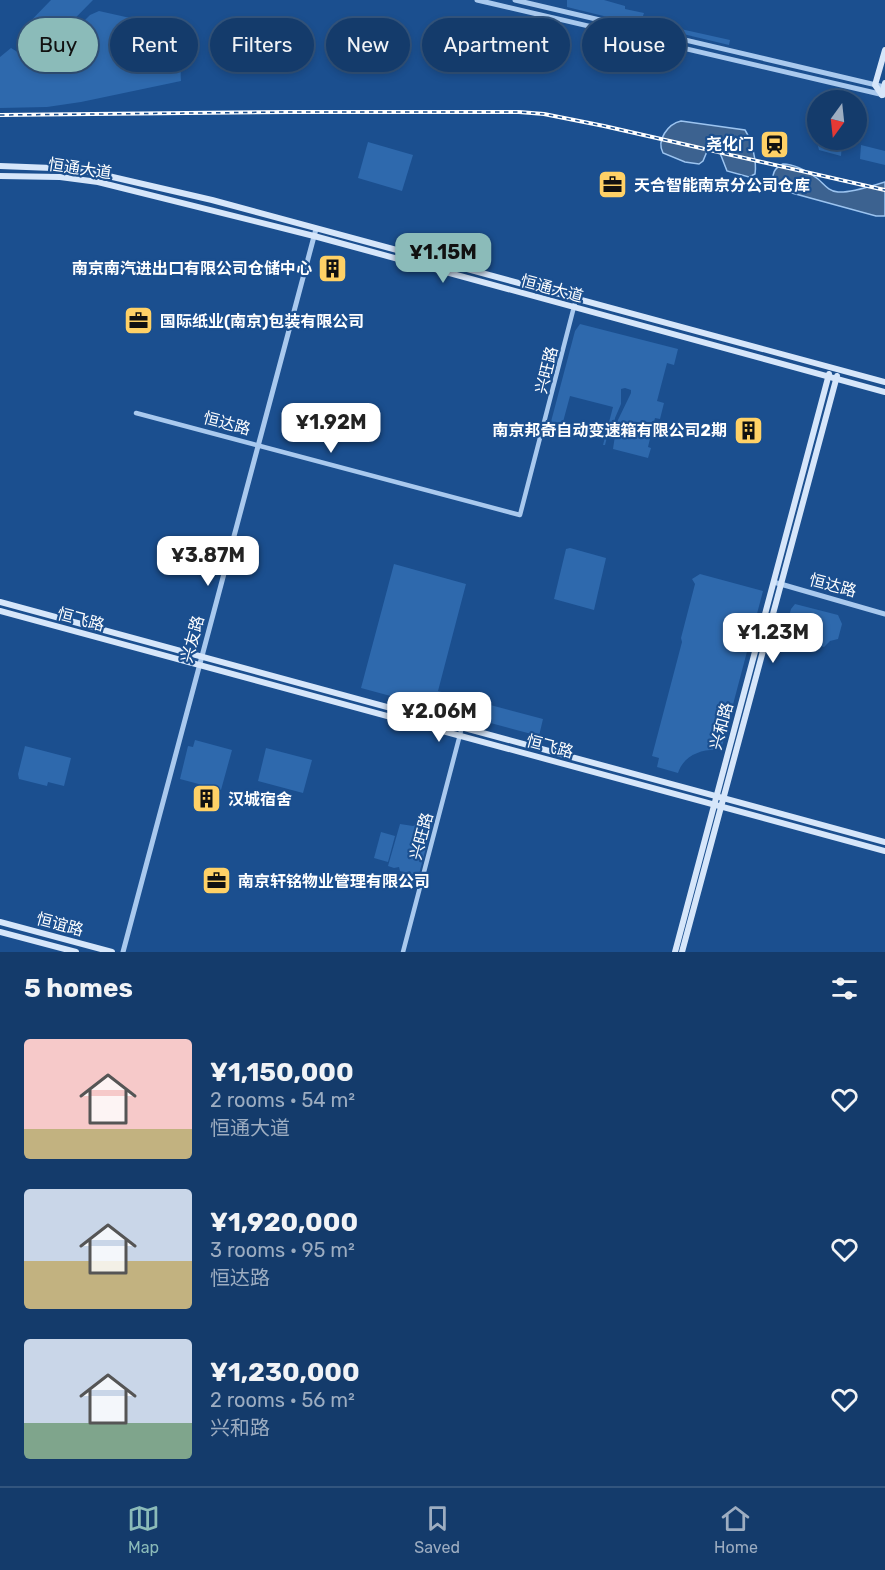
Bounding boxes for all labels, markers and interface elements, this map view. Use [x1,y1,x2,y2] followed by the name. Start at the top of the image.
[18,18,98,72] chip: Buy
[110,18,198,72] chip: Rent
[210,18,314,72] chip: Filters
[326,18,410,72] chip: New
[422,18,570,72] chip: Apartment
[582,18,686,72] chip: House
[807,90,867,150] north arrow
[807,90,867,150] map controls
[759,128,791,160] station icon: 尧化门
[706,135,754,154] place label: 尧化门
[47,155,113,182] street label: 恒通大道
[597,169,629,201] office icon: 天合智能南京分公司仓库
[634,176,810,195] place label: 天合智能南京分公司仓库
[394,233,492,284] pin: ¥1.15M
[409,240,477,264] text: ¥1.15M
[317,252,349,284] building icon: 南京南汽进出口有限公司仓储中心
[72,259,312,278] place label: 南京南汽进出口有限公司仓储中心
[518,271,585,306] street label: 恒通大道
[123,305,155,337] office icon: 国际纸业(南京)包装有限公司
[160,312,364,331] place label: 国际纸业(南京)包装有限公司
[531,345,562,396] street label: 兴旺路
[282,403,380,454] pin: ¥1.92M
[201,408,253,439] street label: 恒达路
[296,410,366,434] text: ¥1.92M
[732,414,764,446] building icon: 南京邦奇自动变速箱有限公司2期
[493,421,727,440] place label: 南京邦奇自动变速箱有限公司2期
[159,536,257,587] pin: ¥3.87M
[171,543,245,567] text: ¥3.87M
[807,570,859,601] street label: 恒达路
[55,604,107,635] street label: 恒飞路
[177,613,208,665] street label: 兴友路
[724,613,822,664] pin: ¥1.23M
[737,620,809,644] text: ¥1.23M
[390,692,488,743] pin: ¥2.06M
[401,699,477,723] text: ¥2.06M
[706,700,737,752] street label: 兴和路
[524,731,576,762] street label: 恒飞路
[191,783,223,815] building icon: 汉城宿舍
[228,790,292,809] place label: 汉城宿舍
[406,810,437,862] street label: 兴旺路
[201,865,233,897] office icon: 南京轩铭物业管理有限公司
[238,872,430,891] place label: 南京轩铭物业管理有限公司
[34,909,86,940] street label: 恒谊路
[828,972,861,1005] icon: filters
[24,973,133,1004] text: 5 homes
[210,1057,354,1088] text: ¥1,150,000
[72,1063,144,1135] icon: home
[828,1083,861,1116] icon: heart
[210,1088,355,1112] text: 2 rooms · 54 m²
[210,1116,290,1140] text: 恒通大道
[210,1207,358,1238] text: ¥1,920,000
[72,1213,144,1285] icon: home
[828,1233,861,1266] icon: heart
[210,1238,355,1262] text: 3 rooms · 95 m²
[210,1266,270,1290] text: 恒达路
[210,1357,360,1388] text: ¥1,230,000
[72,1363,144,1435] icon: home
[828,1383,861,1416] icon: heart
[210,1388,355,1412] text: 2 rooms · 56 m²
[210,1416,270,1440] text: 兴和路
[127,1502,160,1557] tab: Map
[414,1502,460,1557] tab: Saved
[714,1502,758,1557] tab: Home

